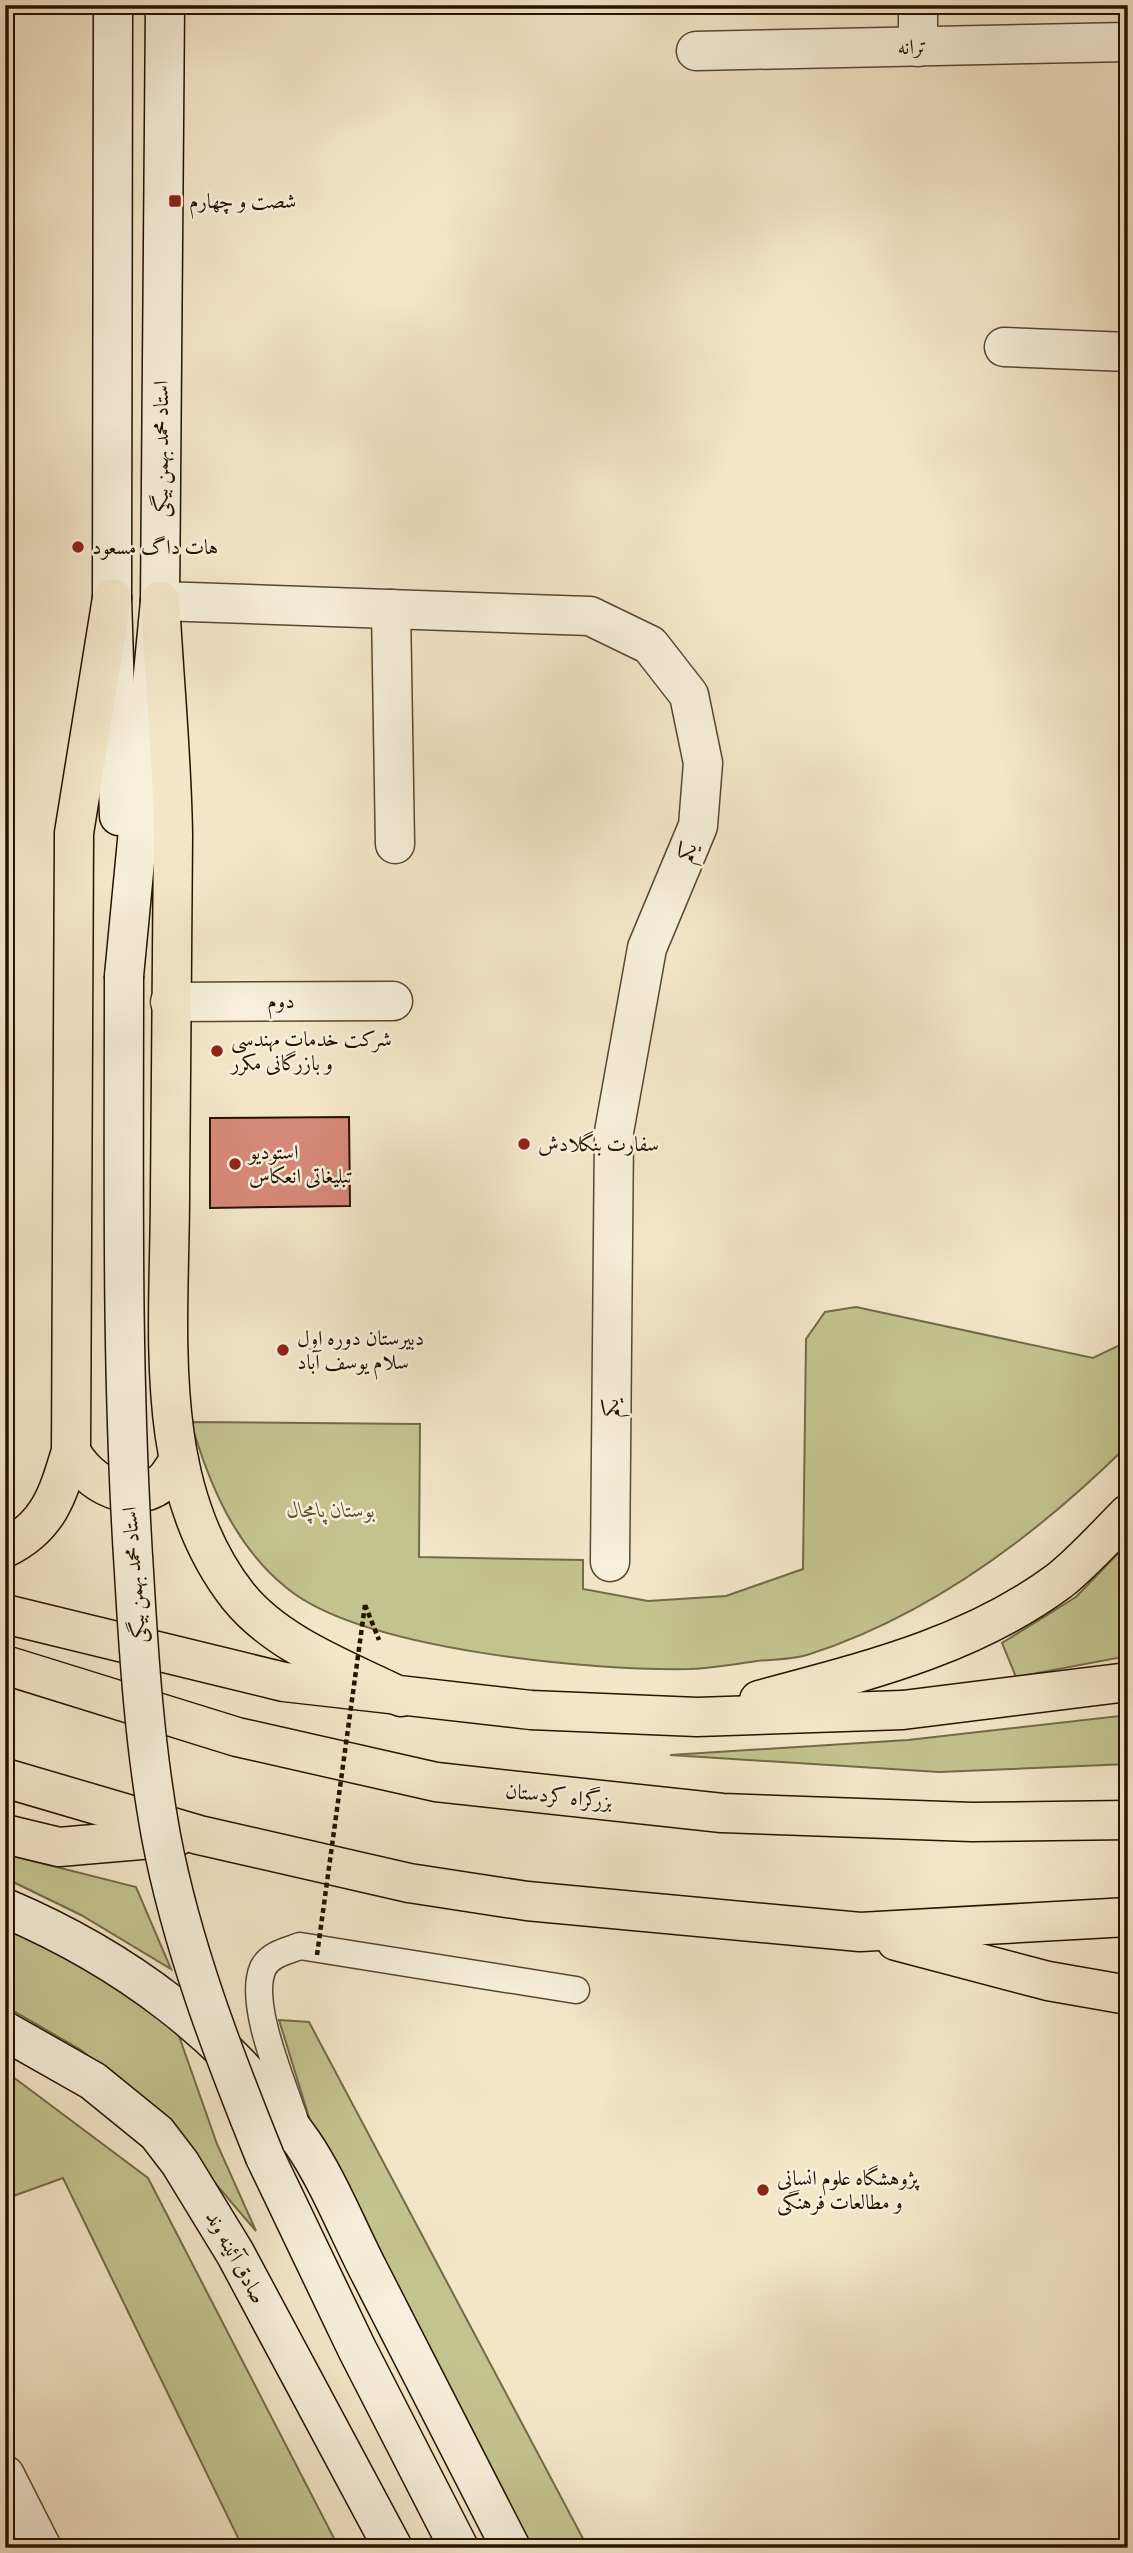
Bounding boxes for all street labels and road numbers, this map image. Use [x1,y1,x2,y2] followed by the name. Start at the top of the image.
[897,34,927,61] street label: ترانه
[148,381,175,518] street label: استاد محمد بهمن بیگی
[671,837,709,868] street label: یکم
[267,988,295,1019] street label: دوم
[598,1397,631,1418] street label: یکم
[116,1506,153,1644] street label: استاد محمد بهمن بیگی
[504,1776,614,1816] street label: بزرگراه کردستان
[199,2206,272,2308] street label: صادق آئینه وند

